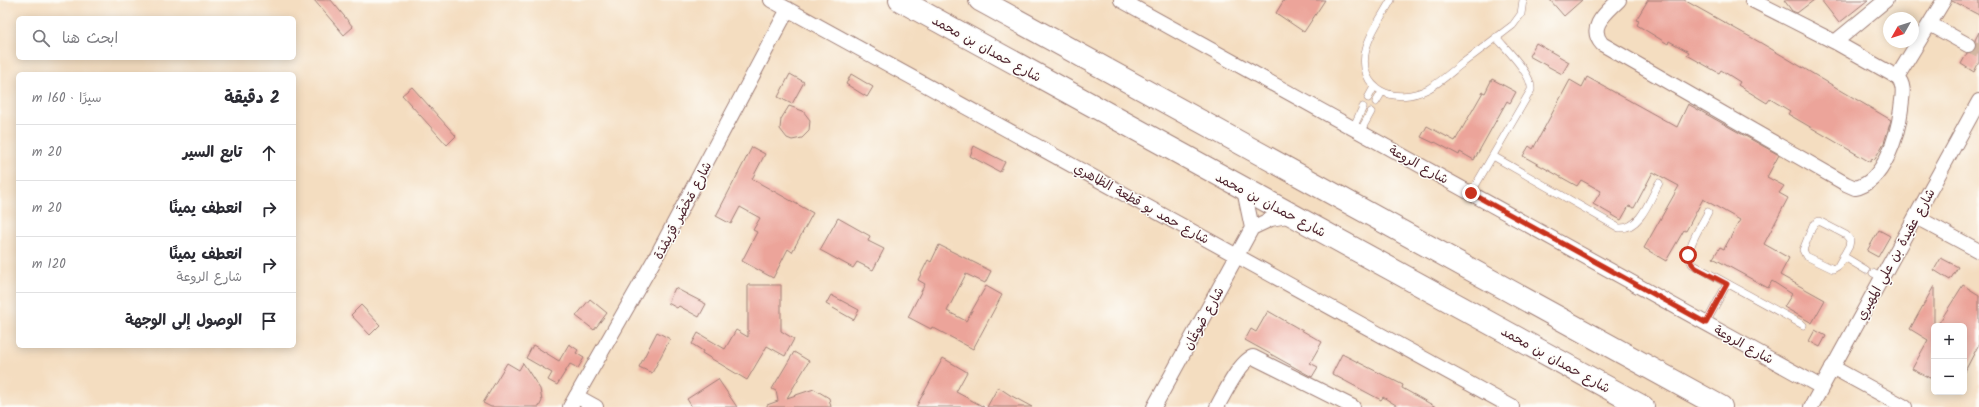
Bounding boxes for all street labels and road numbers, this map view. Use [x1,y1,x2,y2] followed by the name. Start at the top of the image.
[928,10,1045,88] street label: شارع حمدان بن محمد
[1385,140,1452,190] street label: شارع الروعة
[649,158,718,263] street label: شارع مَحْضَر قِرَيمْدَة
[1070,158,1213,250] street label: شارع حمد بو قطعة الظاهري
[1211,167,1329,243] street label: شارع حمدان بن محمد
[1851,185,1941,324] street label: شارع عقيدة بن علي المهيري
[1178,283,1230,354] street label: شارع صُوغَان
[1710,320,1777,370] street label: شارع الروعة
[1497,321,1614,399] street label: شارع حمدان بن محمد

